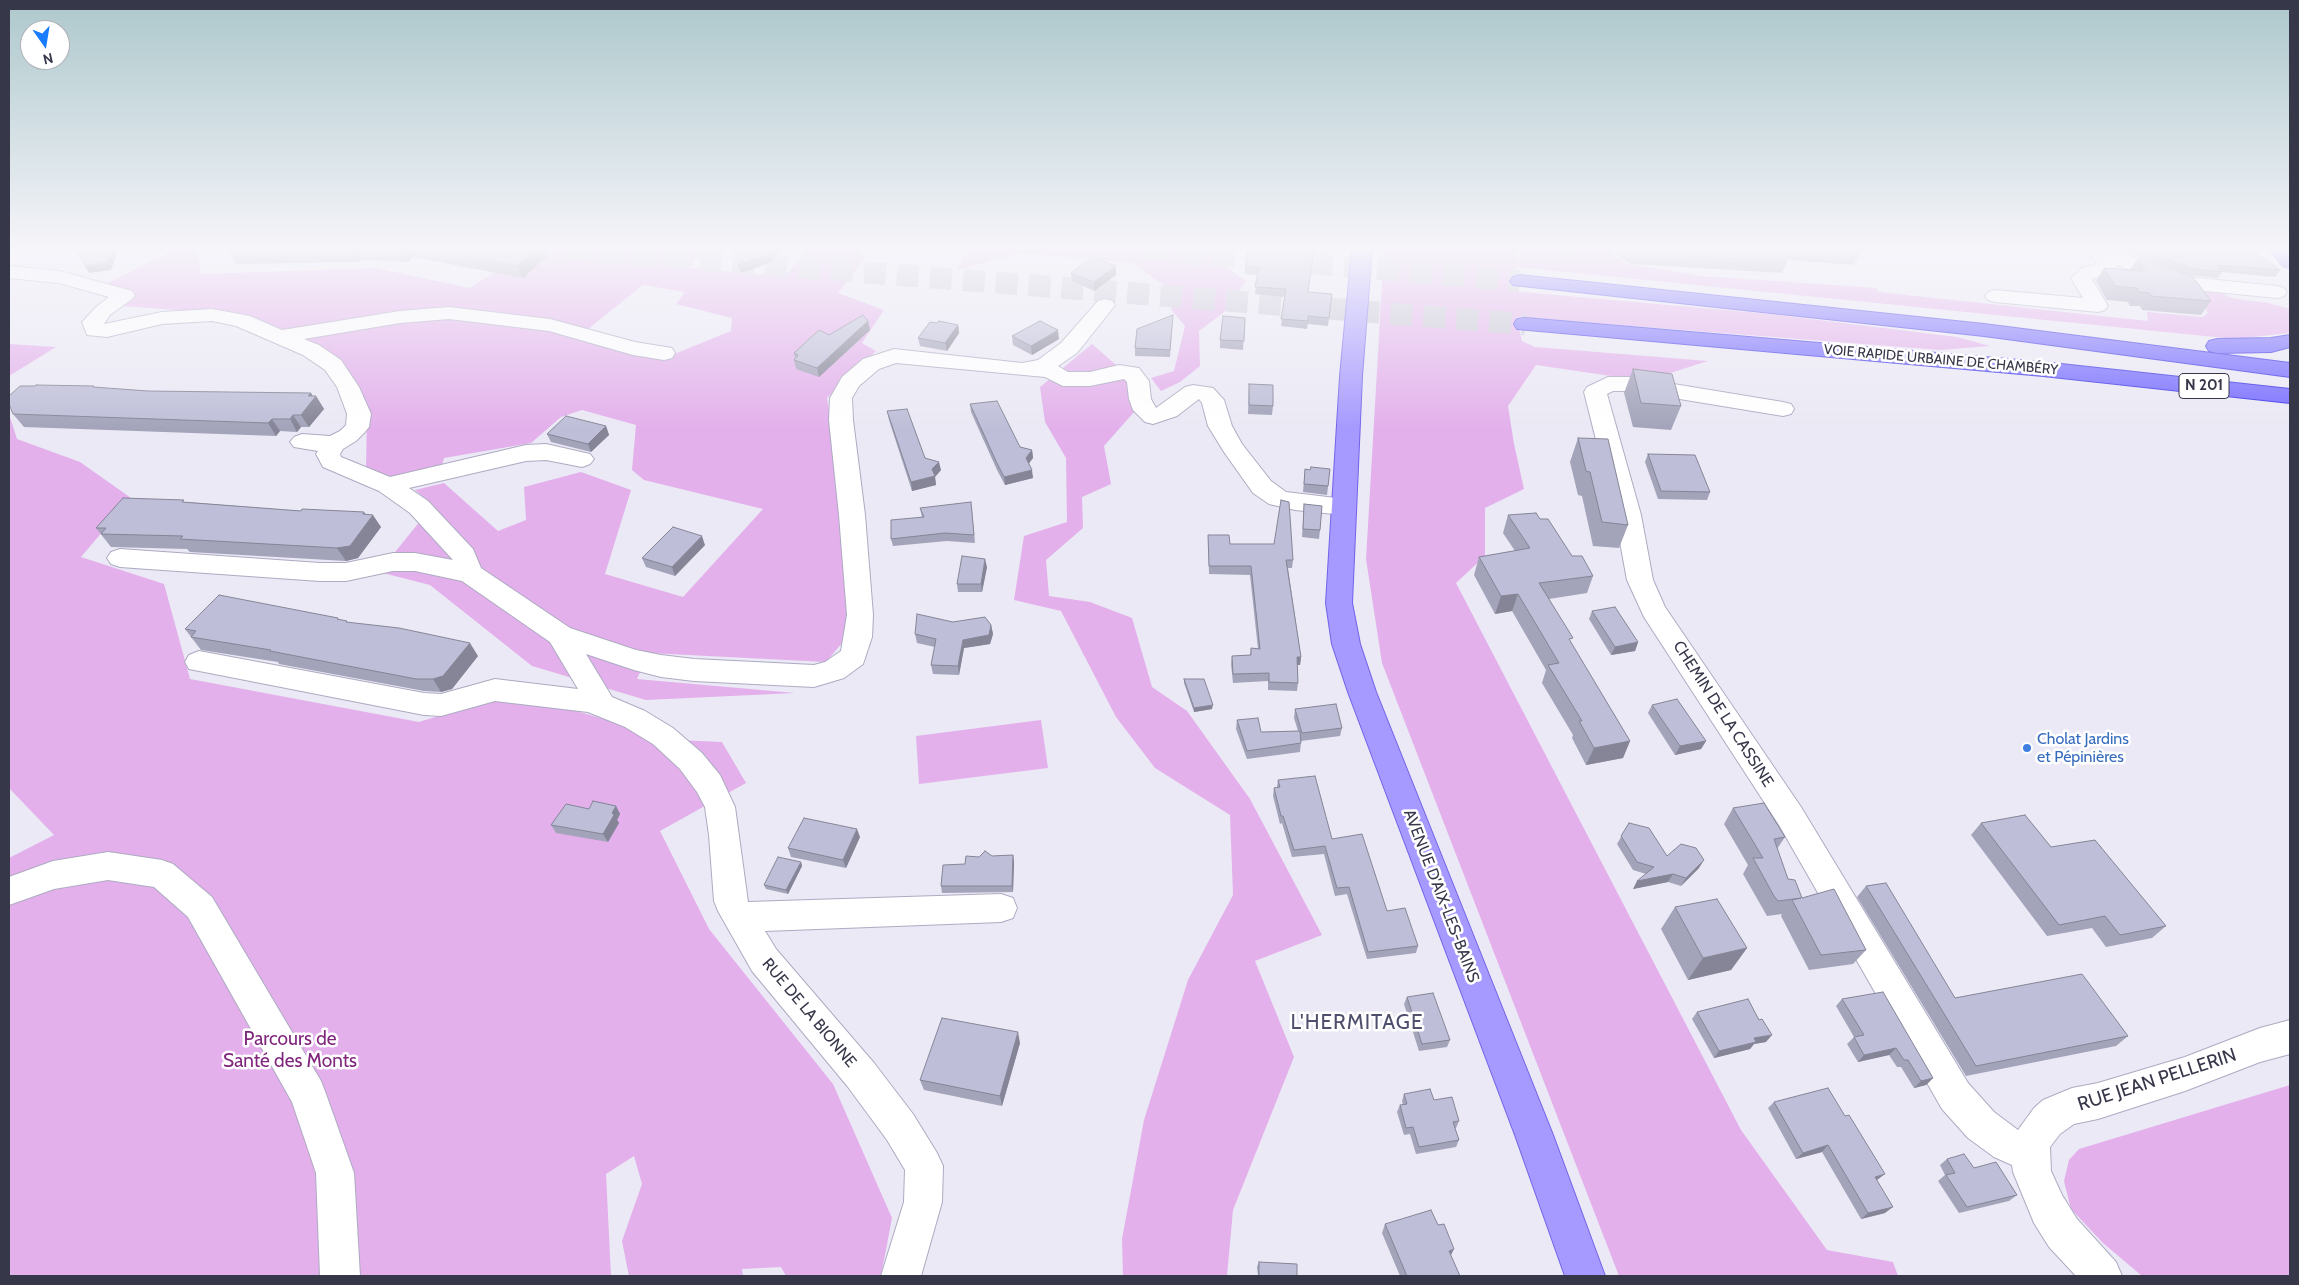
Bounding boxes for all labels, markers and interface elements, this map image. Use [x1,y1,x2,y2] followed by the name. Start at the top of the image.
[20,20,70,70] north arrow
[41,49,55,69] text: N
[1823,341,2059,379] street label: VOIE RAPIDE URBAINE DE CHAMBÉRY
[2179,374,2229,398] road number: N 201
[1669,637,1777,791] street label: CHEMIN DE LA CASSINE
[2037,729,2129,767] place label: Cholat Jardins et Pépinières
[2021,742,2033,754] marker: Cholat Jardins et Pépinières
[1399,807,1483,985] street label: AVENUE D'AIX-LES-BAINS
[758,955,860,1071] street label: RUE DE LA BIONNE
[1289,1010,1425,1036] district label: L'HERMITAGE
[223,1028,357,1072] park label: Parcours de Santé des Monts
[2075,1044,2239,1116] street label: RUE JEAN PELLERIN

